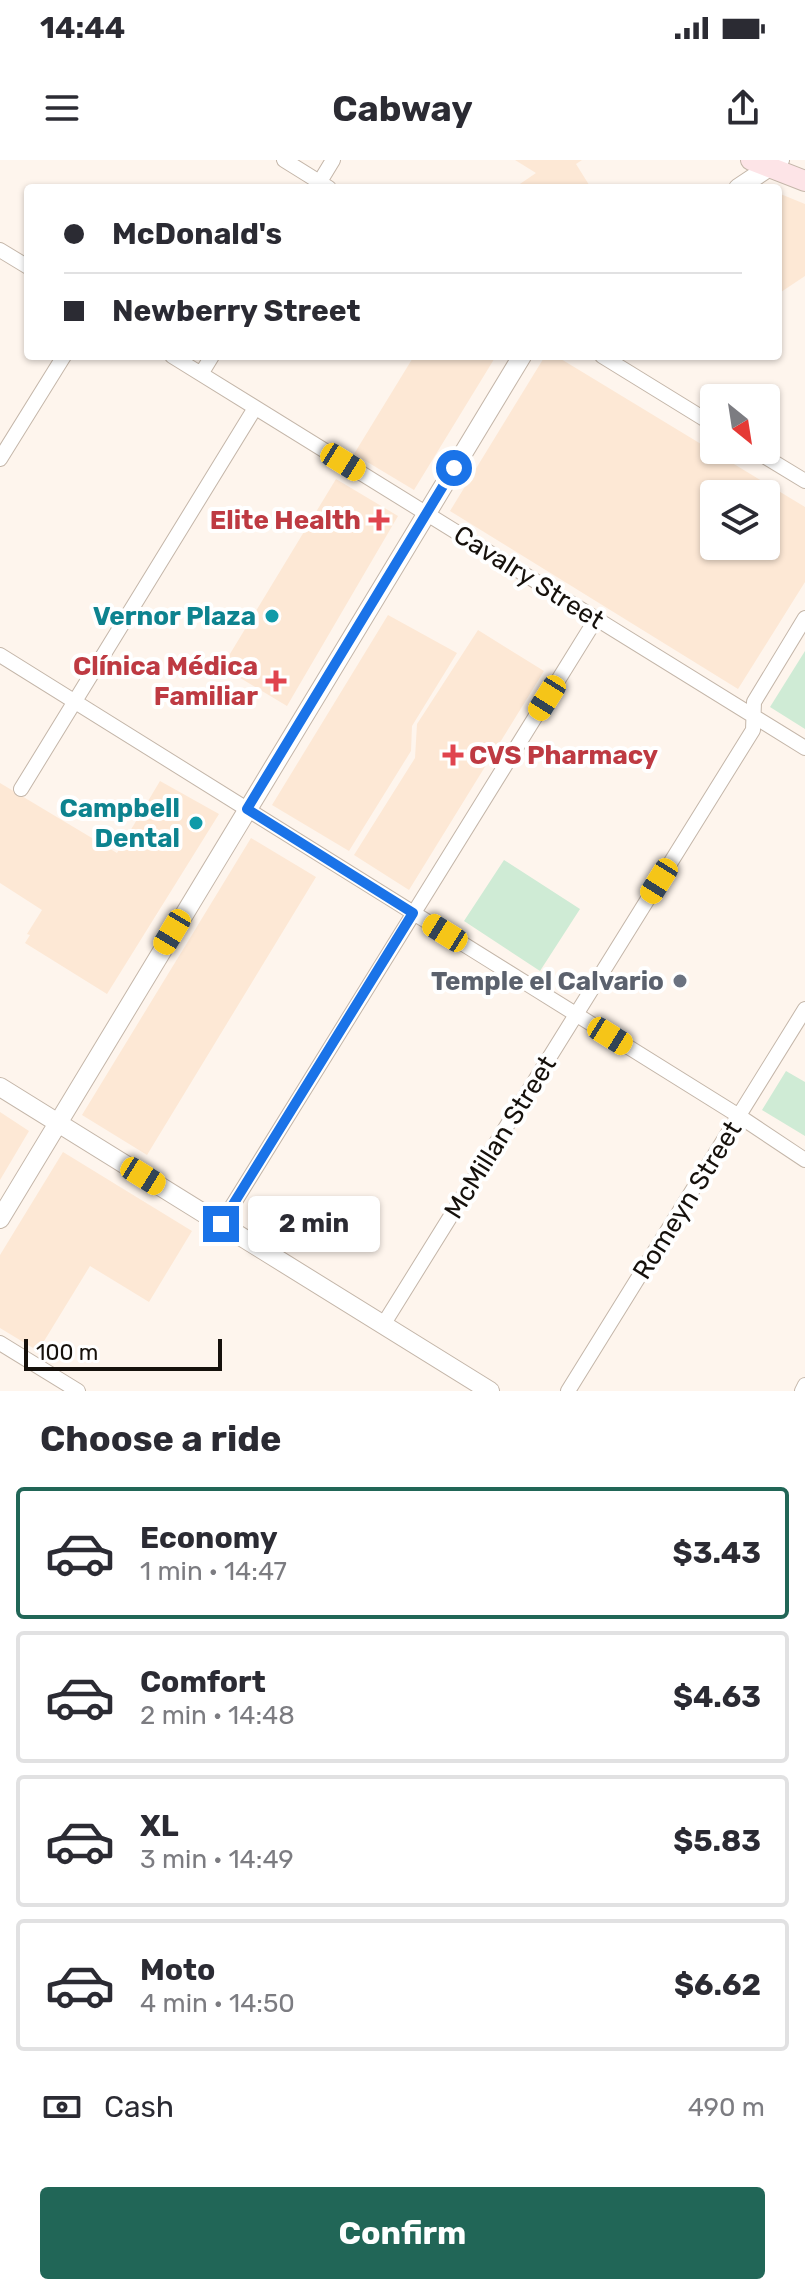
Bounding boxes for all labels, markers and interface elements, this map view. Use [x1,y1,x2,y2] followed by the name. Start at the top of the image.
[40,10,125,46] text: 14:44
[40,86,84,130] icon: menu
[721,86,765,130] icon: share
[332,87,473,130] text: Cabway
[112,216,282,252] text: McDonald's
[112,293,361,329] text: Newberry Street
[700,384,780,464] north arrow
[700,384,780,560] map controls
[316,439,370,485] car
[436,450,472,486] route start
[700,480,780,560] button: layers
[210,505,361,536] place label: Elite Health
[368,509,390,531] marker: Elite Health
[448,519,609,636] street label: Cavalry Street
[93,601,256,632] place label: Vernor Plaza
[263,607,281,625] marker: Vernor Plaza
[73,651,258,712] place label: Clínica Médica Familiar
[265,670,287,692] marker: Clínica Médica Familiar
[524,671,570,725] car
[469,740,659,771] place label: CVS Pharmacy
[444,746,462,764] marker: CVS Pharmacy
[59,793,180,854] place label: Campbell Dental
[187,814,205,832] marker: Campbell Dental
[636,854,682,908] car
[149,905,195,959] car
[418,910,472,956] car
[431,966,664,997] place label: Temple el Calvario
[671,972,689,990] marker: Temple el Calvario
[583,1013,637,1059] car
[438,1050,563,1224] street label: McMillan Street
[626,1115,748,1285] street label: Romeyn Street
[116,1153,170,1199] car
[249,1196,381,1252] callout: 2 min
[203,1206,239,1242] route end
[279,1208,349,1239] text: 2 min
[24,1335,222,1371] scale bar
[36,1339,98,1366] text: 100 m
[40,1417,281,1460] text: Choose a ride
[44,1517,116,1589] icon: car
[140,1520,278,1556] text: Economy
[673,1535,761,1571] text: $3.43
[140,1556,287,1587] text: 1 min · 14:47
[44,1661,116,1733] icon: car
[140,1664,266,1700] text: Comfort
[673,1679,761,1715] text: $4.63
[140,1700,295,1731] text: 2 min · 14:48
[44,1805,116,1877] icon: car
[140,1808,179,1844] text: XL
[673,1823,761,1859] text: $5.83
[140,1844,294,1875] text: 3 min · 14:49
[44,1949,116,2021] icon: car
[140,1952,215,1988] text: Moto
[674,1967,761,2003] text: $6.62
[140,1988,295,2019] text: 4 min · 14:50
[40,2085,84,2129] icon: cash
[104,2089,174,2125] text: Cash
[688,2092,765,2123] text: 490 m
[40,2187,765,2279] button: Confirm

